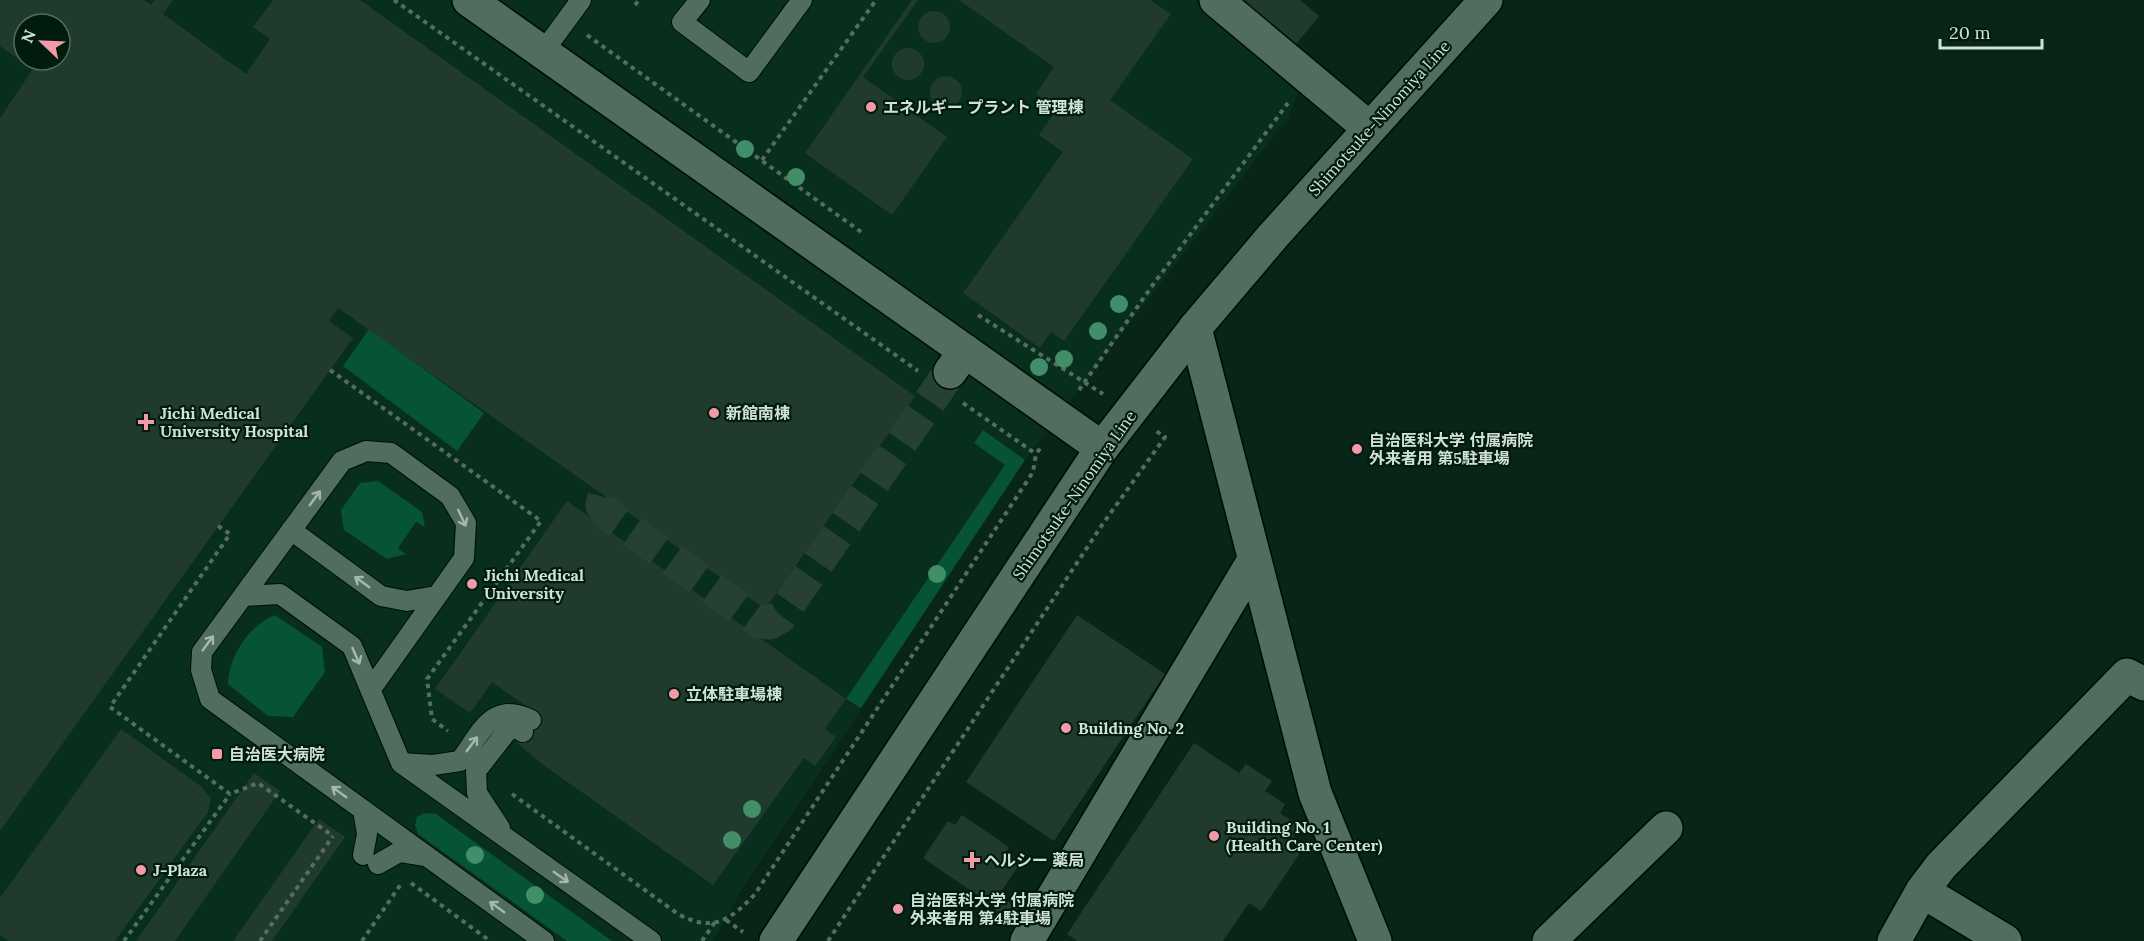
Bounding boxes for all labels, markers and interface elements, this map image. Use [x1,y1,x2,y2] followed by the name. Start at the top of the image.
[12,12,72,72] north arrow
[1940,12,2042,50] scale bar
[1949,21,1991,44] text: 20 m
[17,27,40,46] text: N
[1304,36,1454,200] street label: Shimotsuke-Ninomiya Line
[883,97,1083,117] place label: エネルギー プラント 管理棟
[864,100,878,114] marker: エネルギー プラント 管理棟
[160,403,308,441] place label: Jichi Medical University Hospital
[726,403,790,423] place label: 新館南棟
[707,406,721,420] marker: 新館南棟
[1008,406,1140,584] street label: Shimotsuke-Ninomiya Line
[137,413,155,431] marker: Jichi Medical University Hospital
[1369,430,1533,468] place label: 自治医科大学 付属病院 外来者用 第5駐車場
[1350,442,1364,456] marker: 自治医科大学 付属病院 外来者用 第5駐車場
[308,490,321,506] one-way arrow
[457,508,468,526] one-way arrow
[484,565,584,603] place label: Jichi Medical University
[355,576,371,589] one-way arrow
[465,577,479,591] marker: Jichi Medical University
[202,636,215,652] one-way arrow
[351,646,362,664] one-way arrow
[686,684,782,704] place label: 立体駐車場棟
[667,687,681,701] marker: 立体駐車場棟
[1078,718,1184,738] place label: Building No. 2
[1059,721,1073,735] marker: Building No. 2
[466,737,479,753] one-way arrow
[229,744,325,764] place label: 自治医大病院
[210,747,224,761] marker: 自治医大病院
[331,786,347,798] one-way arrow
[1226,817,1383,856] place label: Building No. 1 (Health Care Center)
[1207,829,1221,843] marker: Building No. 1 (Health Care Center)
[984,850,1084,870] place label: ヘルシー 薬局
[965,853,979,867] marker: ヘルシー 薬局
[153,860,208,880] place label: J-Plaza
[134,863,148,877] marker: J-Plaza
[552,871,568,883] one-way arrow
[910,890,1074,928] place label: 自治医科大学 付属病院 外来者用 第4駐車場
[489,901,505,913] one-way arrow
[891,902,905,916] marker: 自治医科大学 付属病院 外来者用 第4駐車場

